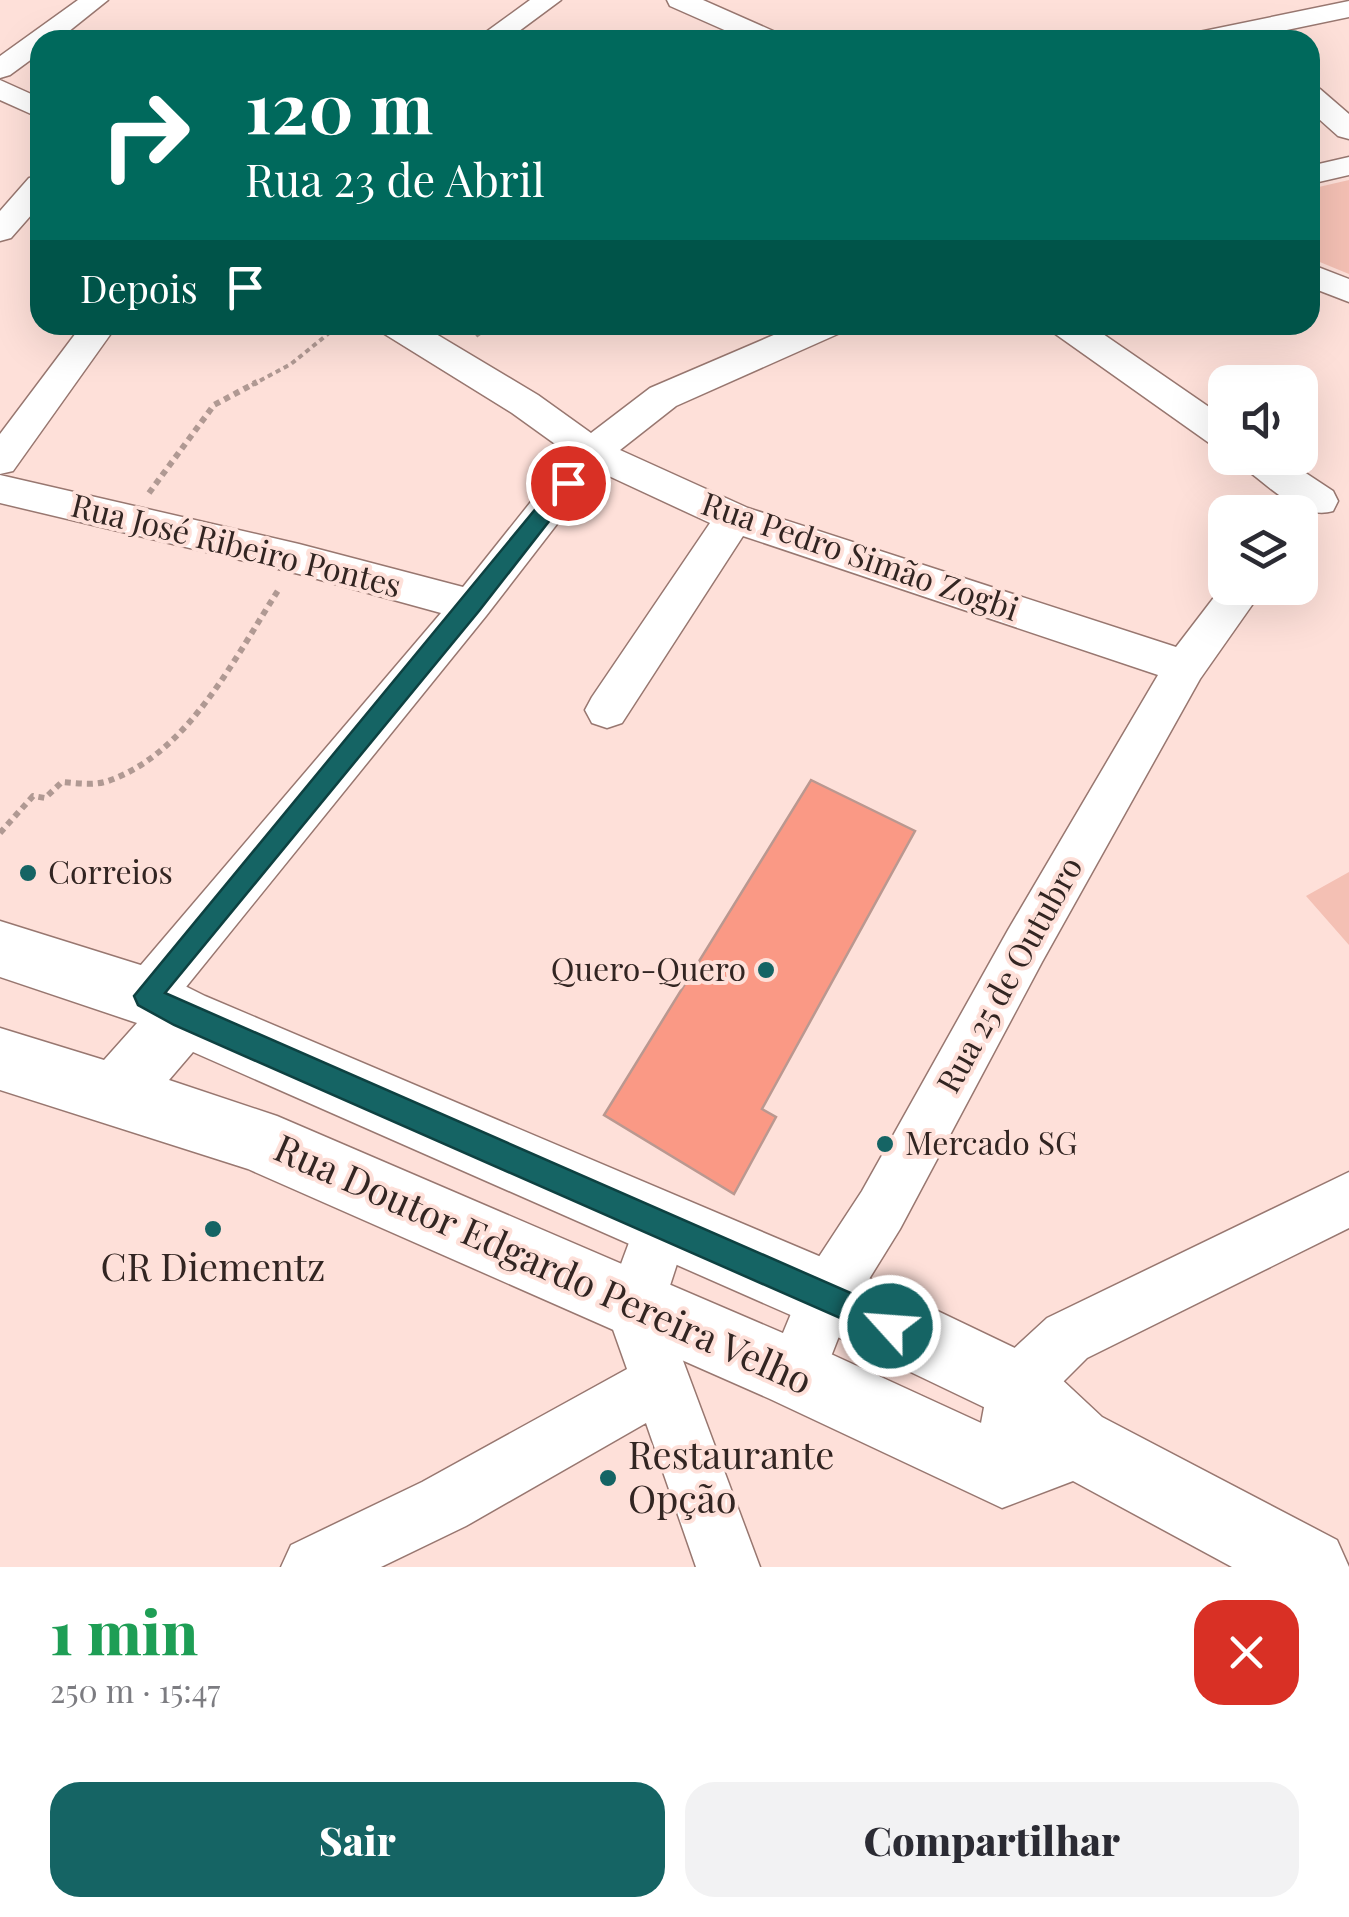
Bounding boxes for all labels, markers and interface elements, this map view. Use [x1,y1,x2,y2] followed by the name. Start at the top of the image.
[245,58,433,152] text: 120 m
[80,70,210,200] icon: right
[245,148,545,208] text: Rua 23 de Abril
[218,260,273,315] icon: arrive
[80,262,198,313] text: Depois
[1208,365,1318,605] map controls
[1208,365,1318,475] button: sound
[526,441,611,526] pin
[541,456,596,511] icon: arrive
[697,480,1025,629] street label: Rua Pedro Simão Zogbi
[67,482,406,605] street label: Rua José Ribeiro Pontes
[1208,495,1318,605] button: layers
[925,848,1090,1099] street label: Rua 25 de Outubro
[48,849,173,892] place label: Correios
[17,862,39,884] marker: Correios
[551,946,746,989] place label: Quero-Quero
[755,959,777,981] marker: Quero-Quero
[905,1120,1077,1163] place label: Mercado SG
[267,1121,821,1405] street label: Rua Doutor Edgardo Pereira Velho
[874,1133,896,1155] marker: Mercado SG
[202,1218,224,1240] marker: CR Diementz
[101,1240,325,1291] place label: CR Diementz
[838,1274,942,1378] position arrow
[628,1428,835,1523] place label: Restaurante Opção
[597,1467,619,1489] marker: Restaurante Opção
[50,1590,198,1670] text: 1 min
[1194,1600,1299,1705] button: close
[50,1668,220,1711] text: 250 m · 15:47
[50,1782,665,1897] button: Sair
[685,1782,1299,1897] button: Compartilhar

